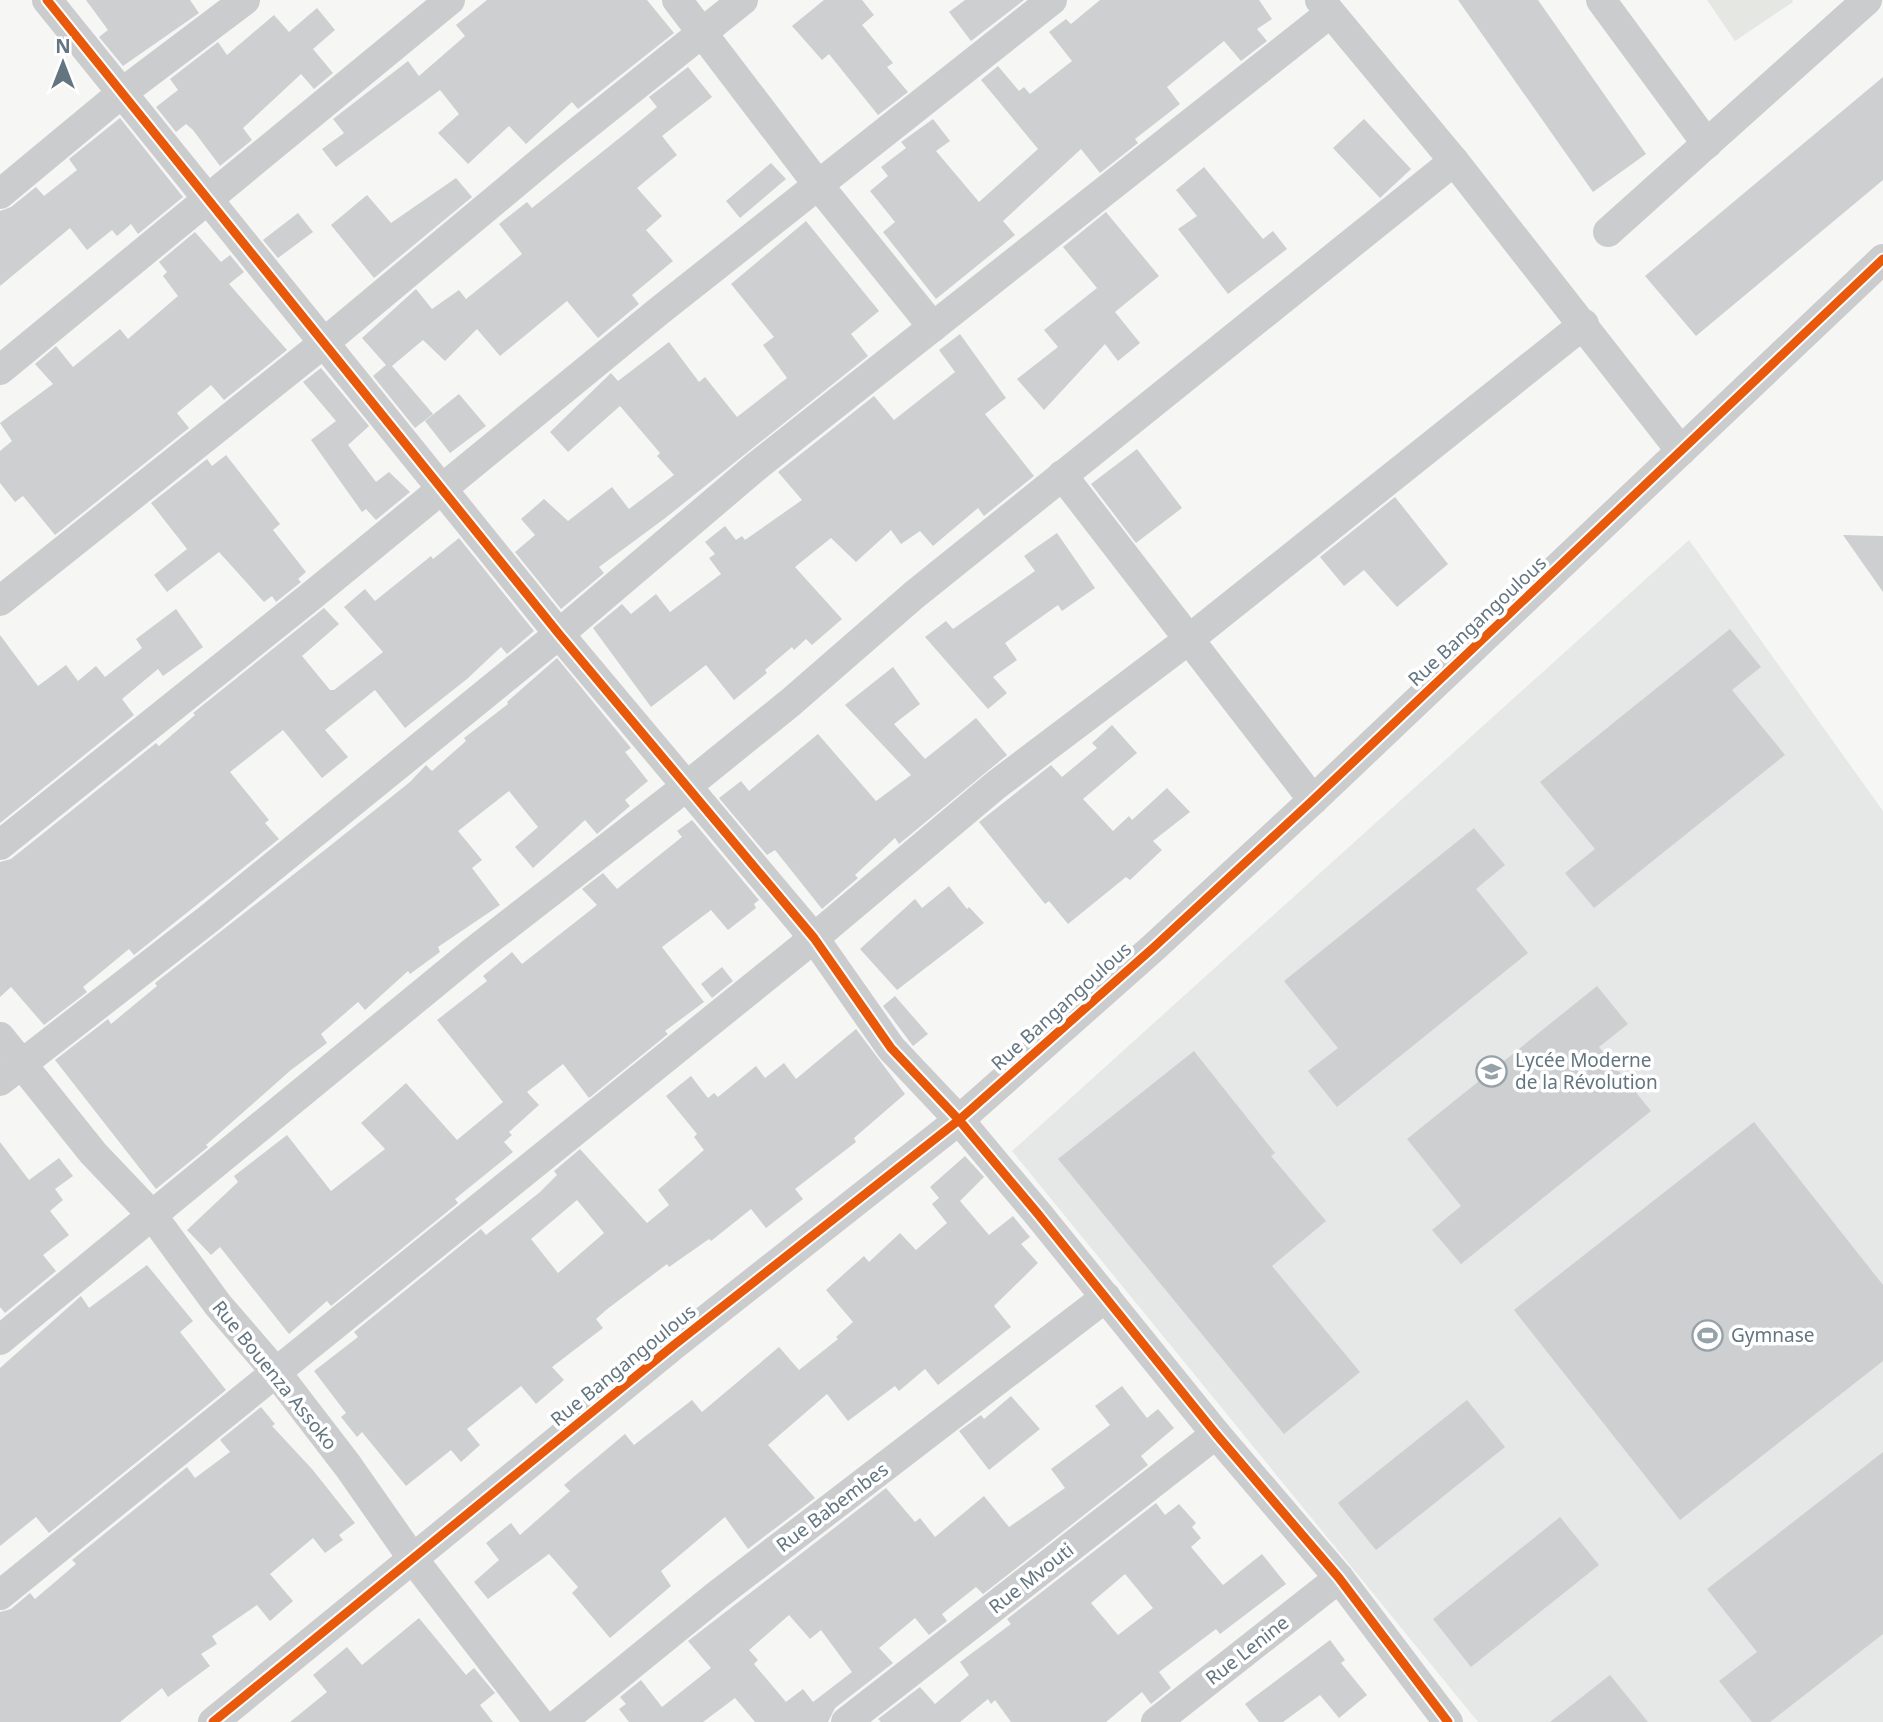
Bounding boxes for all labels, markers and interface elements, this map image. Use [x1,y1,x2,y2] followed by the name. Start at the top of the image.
[28,28,98,98] north arrow
[55,33,71,59] text: N
[1402,550,1552,692] street label: Rue Bangangoulous
[985,936,1137,1076] street label: Rue Bangangoulous
[1515,1047,1658,1095] place label: Lycée Moderne de la Révolution
[1475,1054,1509,1088] school or university icon: Lycée Moderne de la Révolution
[207,1295,343,1455] street label: Rue Bouenza Assoko
[545,1298,701,1432] street label: Rue Bangangoulous
[1691,1318,1725,1352] sports icon: Gymnase
[1731,1322,1815,1348] place label: Gymnase
[771,1456,893,1558] street label: Rue Babembes
[983,1537,1079,1619] street label: Rue Mvouti
[1200,1609,1294,1691] street label: Rue Lenine

